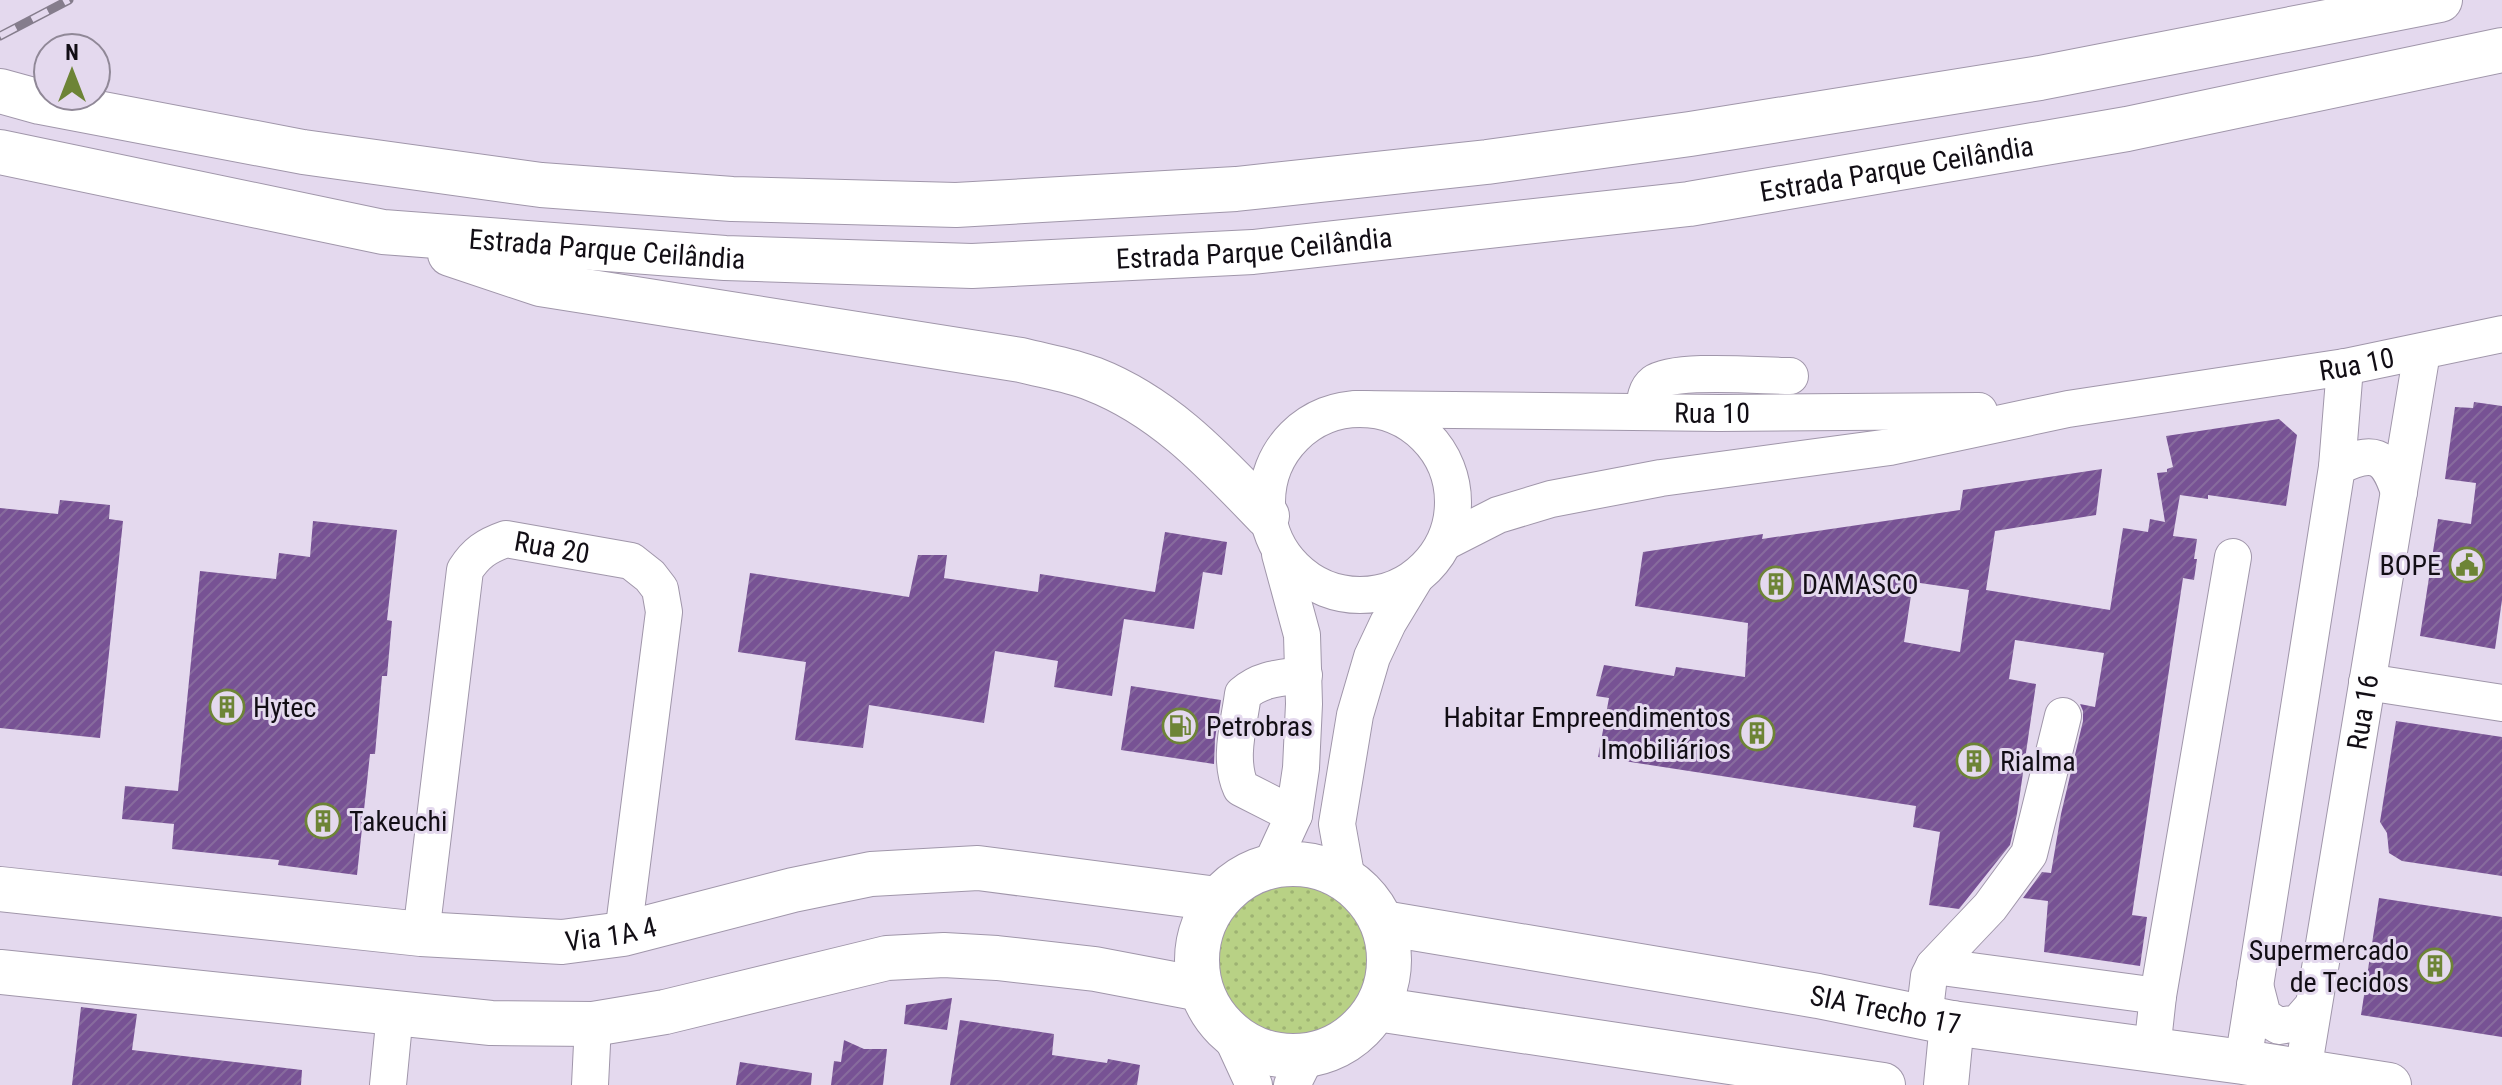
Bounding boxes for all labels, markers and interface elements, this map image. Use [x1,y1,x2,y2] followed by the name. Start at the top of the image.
[32,32,112,112] north arrow
[65,40,79,65] text: N
[1757,129,2036,208] street label: Estrada Parque Ceilândia
[1115,220,1394,275] street label: Estrada Parque Ceilândia
[468,222,746,275] street label: Estrada Parque Ceilândia
[2317,341,2397,387] street label: Rua 10
[1674,396,1750,430] street label: Rua 10
[512,524,592,570] street label: Rua 20
[2448,546,2486,584] public building icon: BOPE
[2379,549,2441,582] place label: BOPE
[1757,565,1795,603] building icon: DAMASCO
[1802,568,1919,601] place label: DAMASCO
[2340,672,2385,752] street label: Rua 16
[208,688,246,726] building icon: Hytec
[253,691,316,724] place label: Hytec
[1444,701,1731,766] place label: Habitar Empreendimentos Imobiliários
[1161,707,1199,745] fuel station icon: Petrobras
[1206,710,1313,743] place label: Petrobras
[1738,714,1776,752] building icon: Habitar Empreendimentos Imobiliários
[1955,742,1993,780] building icon: Rialma
[2000,745,2076,778] place label: Rialma
[304,802,342,840] building icon: Takeuchi
[349,805,447,838] place label: Takeuchi
[563,910,660,958] street label: Via 1A 4
[2249,934,2409,999] place label: Supermercado de Tecidos
[2416,947,2454,985] building icon: Supermercado de Tecidos
[1808,978,1963,1041] street label: SIA Trecho 17

